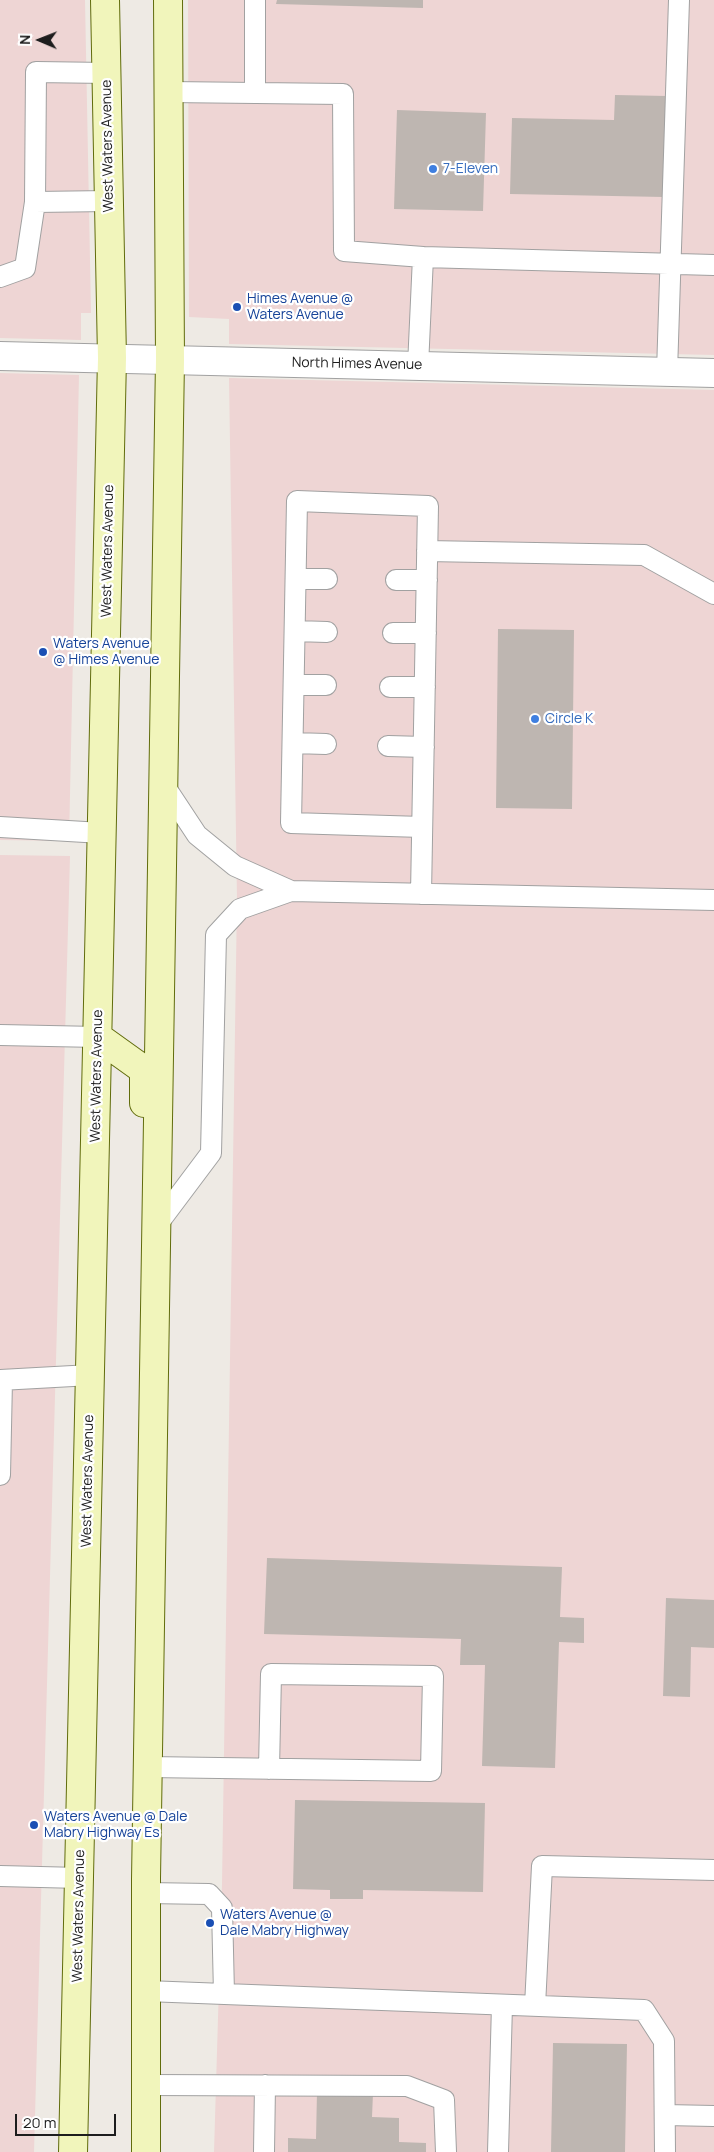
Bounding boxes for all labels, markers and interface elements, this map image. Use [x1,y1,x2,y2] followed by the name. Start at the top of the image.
[15,15,65,65] north arrow
[15,35,34,45] text: N
[98,79,118,213] street label: West Waters Avenue
[443,161,498,177] place label: 7-Eleven
[427,163,439,175] marker: 7-Eleven
[247,291,353,324] place label: Himes Avenue @ Waters Avenue
[231,301,243,313] marker: Himes Avenue @ Waters Avenue
[292,354,422,374] street label: North Himes Avenue
[98,484,118,618] street label: West Waters Avenue
[53,636,159,669] place label: Waters Avenue @ Himes Avenue
[37,646,49,658] marker: Waters Avenue @ Himes Avenue
[545,711,593,727] place label: Circle K
[529,713,541,725] marker: Circle K
[87,1009,107,1143] street label: West Waters Avenue
[78,1414,98,1548] street label: West Waters Avenue
[44,1809,187,1841] place label: Waters Avenue @ Dale Mabry Highway Es
[28,1819,40,1831] marker: Waters Avenue @ Dale Mabry Highway Es
[69,1849,89,1983] street label: West Waters Avenue
[220,1907,349,1940] place label: Waters Avenue @ Dale Mabry Highway
[204,1917,216,1929] marker: Waters Avenue @ Dale Mabry Highway
[18,2104,119,2136] scale bar
[23,2112,56,2133] text: 20 m

